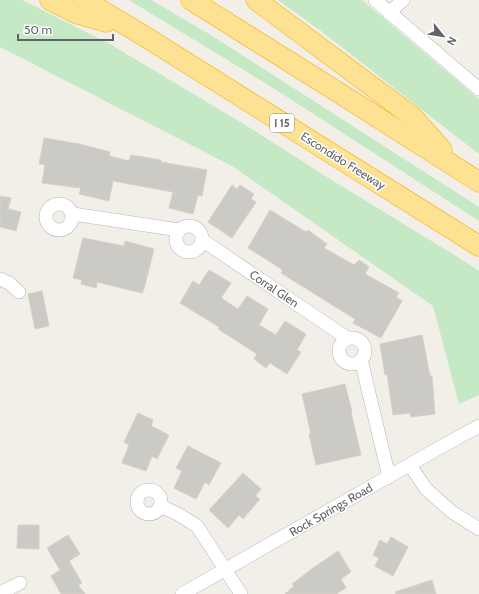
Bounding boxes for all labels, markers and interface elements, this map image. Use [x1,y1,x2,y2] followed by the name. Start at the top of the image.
[18,16,113,42] scale bar
[423,16,463,56] north arrow
[24,22,52,37] text: 50 m
[444,34,460,48] text: N
[270,114,294,132] road number: I 15
[298,128,388,193] street label: Escondido Freeway
[247,267,302,311] street label: Corral Glen
[287,480,375,539] street label: Rock Springs Road

